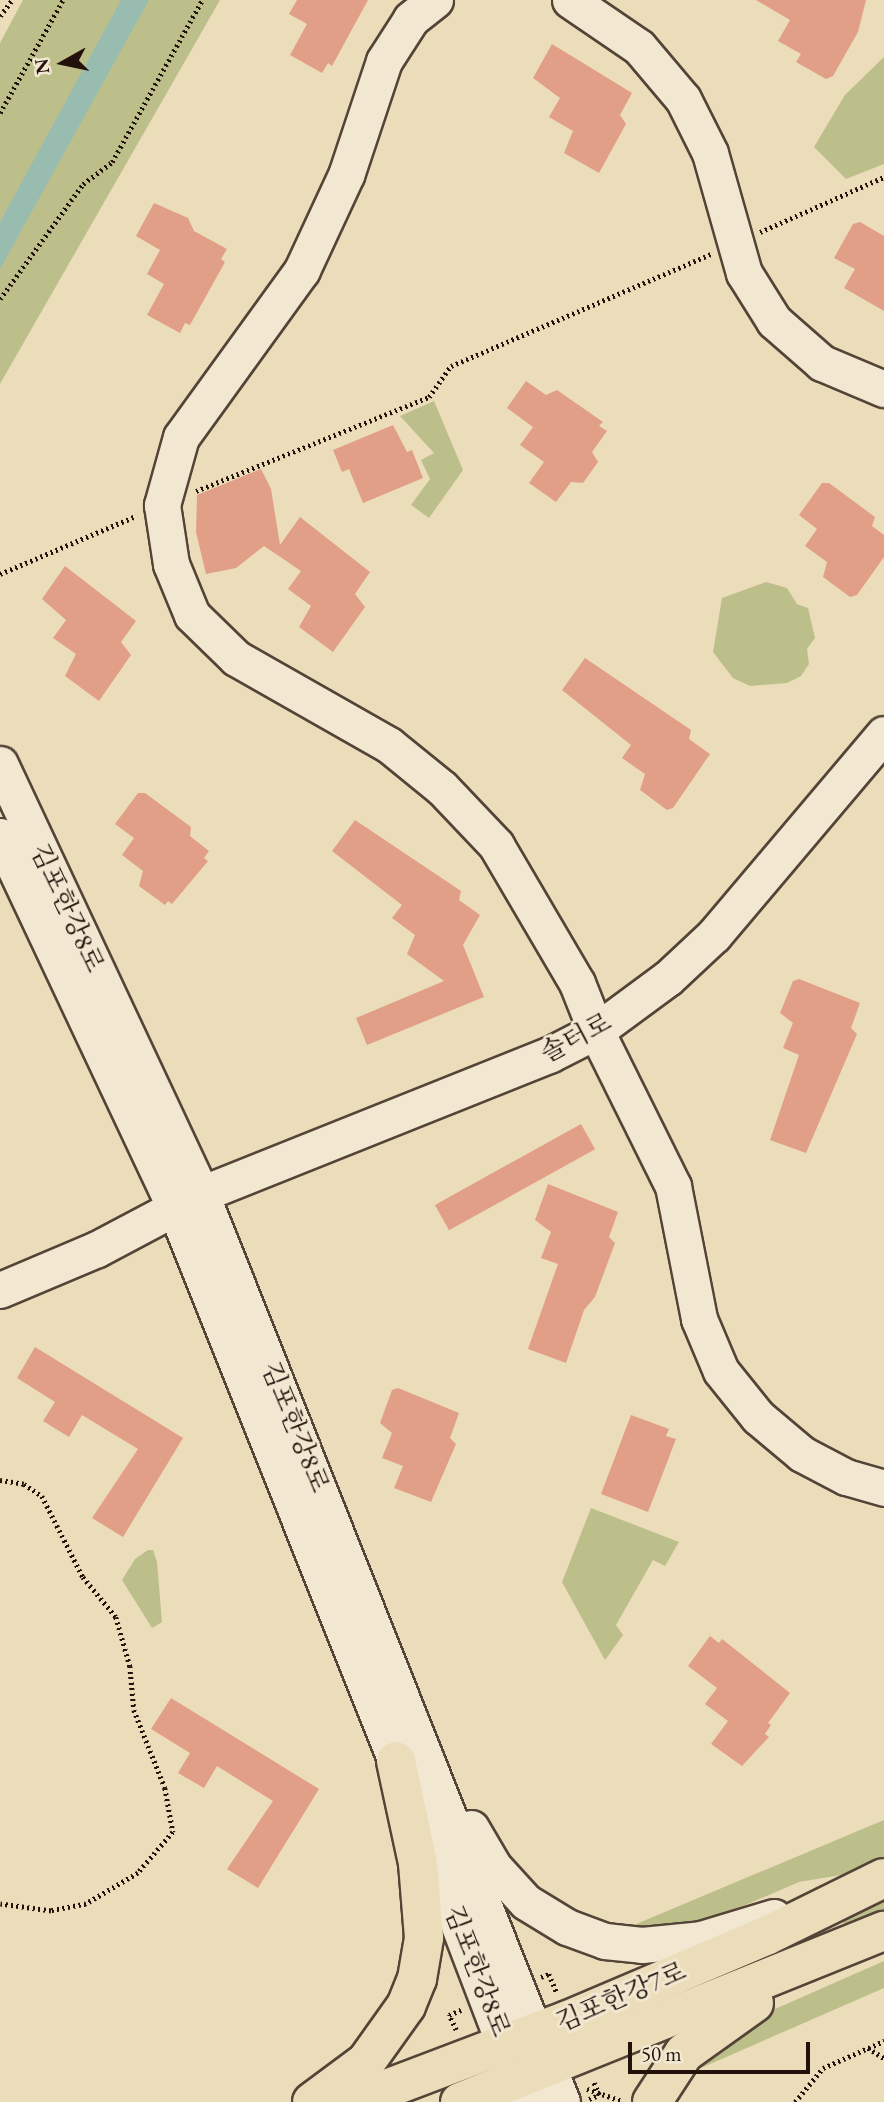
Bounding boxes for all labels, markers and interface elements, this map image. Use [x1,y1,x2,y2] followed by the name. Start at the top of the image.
[28,28,98,98] north arrow
[28,57,55,76] text: N
[24,839,110,977] street label: 김포한강8로
[535,1007,617,1069] street label: 솔터로
[255,1357,335,1497] street label: 김포한강8로
[438,1901,516,2041] street label: 김포한강8로
[551,1956,691,2038] street label: 김포한강7로
[632,2028,814,2072] scale bar
[641,2040,682,2067] text: 50 m

